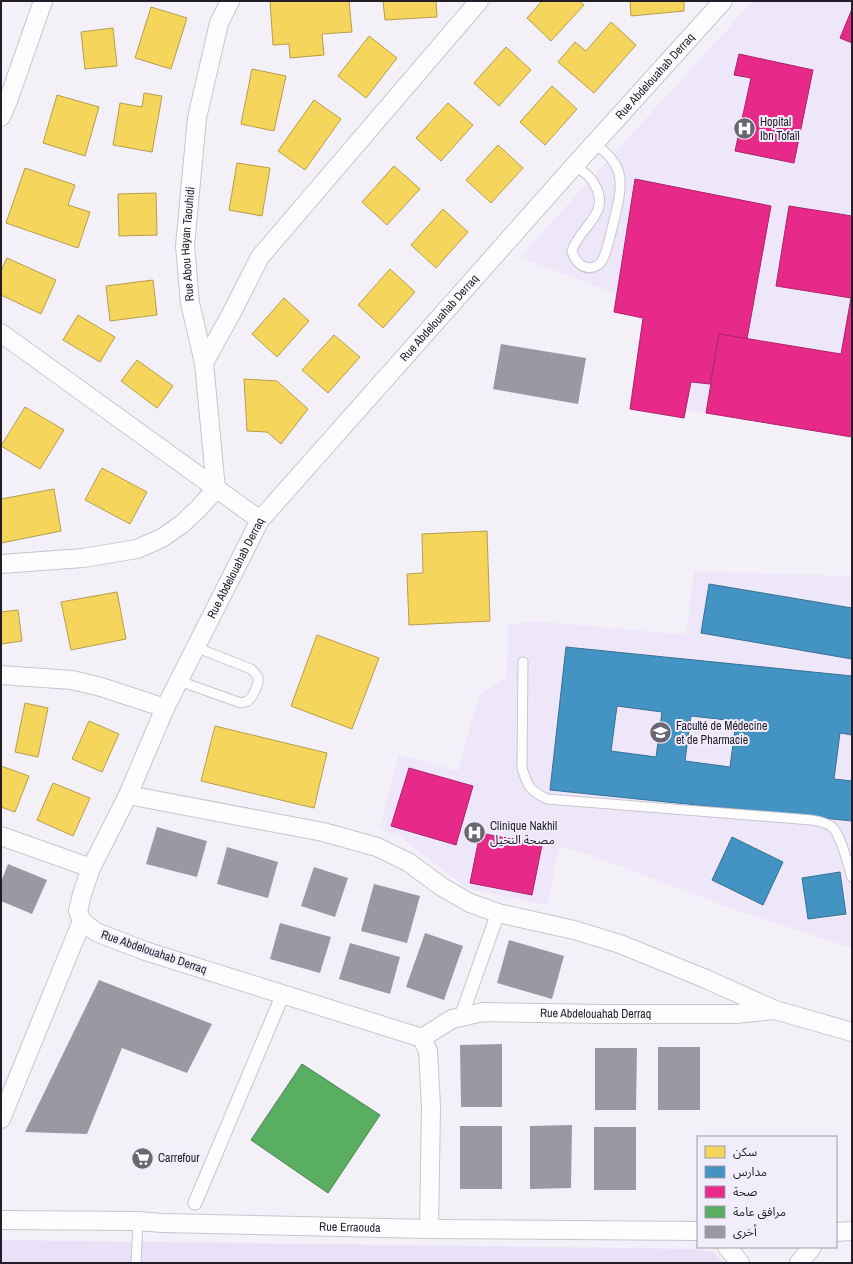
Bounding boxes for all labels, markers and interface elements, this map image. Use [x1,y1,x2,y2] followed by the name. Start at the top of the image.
[612,30,698,123] street label: Rue Abdelouahab Derraq
[760,114,800,144] place label: Hopital Ibn Tofaïl
[731,116,757,142] hospital icon: Hopital Ibn Tofaïl
[177,186,199,302] street label: Rue Abou Hayan Taouhidi
[396,271,482,365] street label: Rue Abdelouahab Derraq
[203,515,268,621] street label: Rue Abdelouahab Derraq
[676,718,767,748] place label: Faculté de Médecine et de Pharmacie
[647,720,673,746] school or university icon: Faculté de Médecine et de Pharmacie
[490,818,557,848] place label: Clinique Nakhil مصحة النخيل
[462,820,488,846] hospital icon: Clinique Nakhil مصحة النخيل
[99,926,209,978] street label: Rue Abdelouahab Derraq
[540,1005,651,1022] street label: Rue Abdelouahab Derraq
[697,1136,837,1248] legend
[733,1144,757,1160] text: سكن
[129,1145,155,1171] supermarket icon: Carrefour
[158,1150,200,1166] place label: Carrefour
[733,1164,767,1180] text: مدارس
[733,1184,757,1200] text: صحة
[733,1204,786,1220] text: مرافق عامة
[319,1219,381,1236] street label: Rue Erraouda
[733,1224,757,1240] text: أخرى

